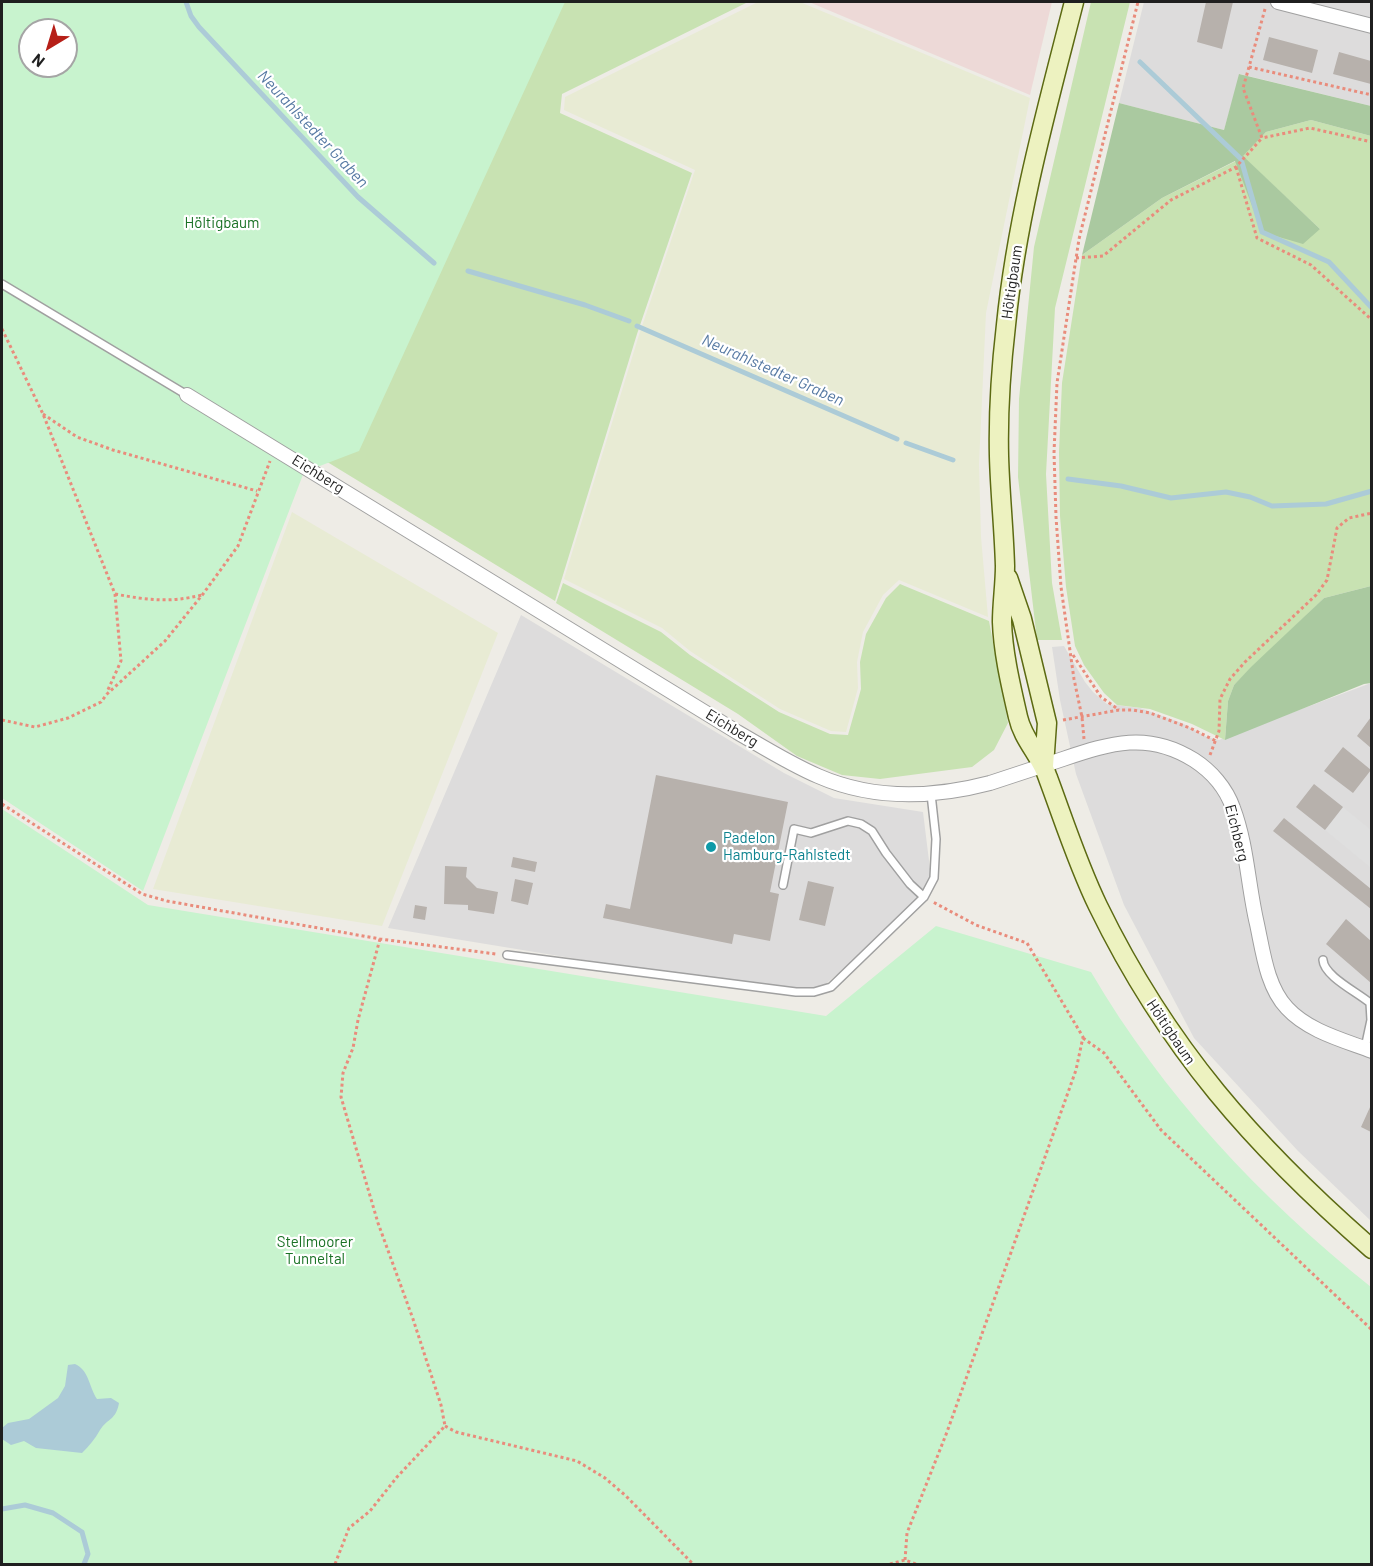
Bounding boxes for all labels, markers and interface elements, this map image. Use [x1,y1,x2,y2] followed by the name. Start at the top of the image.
[18,18,78,78] north arrow
[28,50,48,72] text: N
[254,66,372,192] water label: Neurahlstedter Graben
[185,214,259,232] park label: Höltigbaum
[998,244,1026,320] street label: Höltigbaum
[699,330,847,410] water label: Neurahlstedter Graben
[289,451,347,497] street label: Eichberg
[702,705,762,751] street label: Eichberg
[1221,803,1253,863] street label: Eichberg
[723,829,851,864] place label: Padelon Hamburg-Rahlstedt
[704,840,718,854] marker: Padelon Hamburg-Rahlstedt
[1143,996,1199,1068] street label: Höltigbaum
[277,1233,353,1268] park label: Stellmoorer Tunneltal

